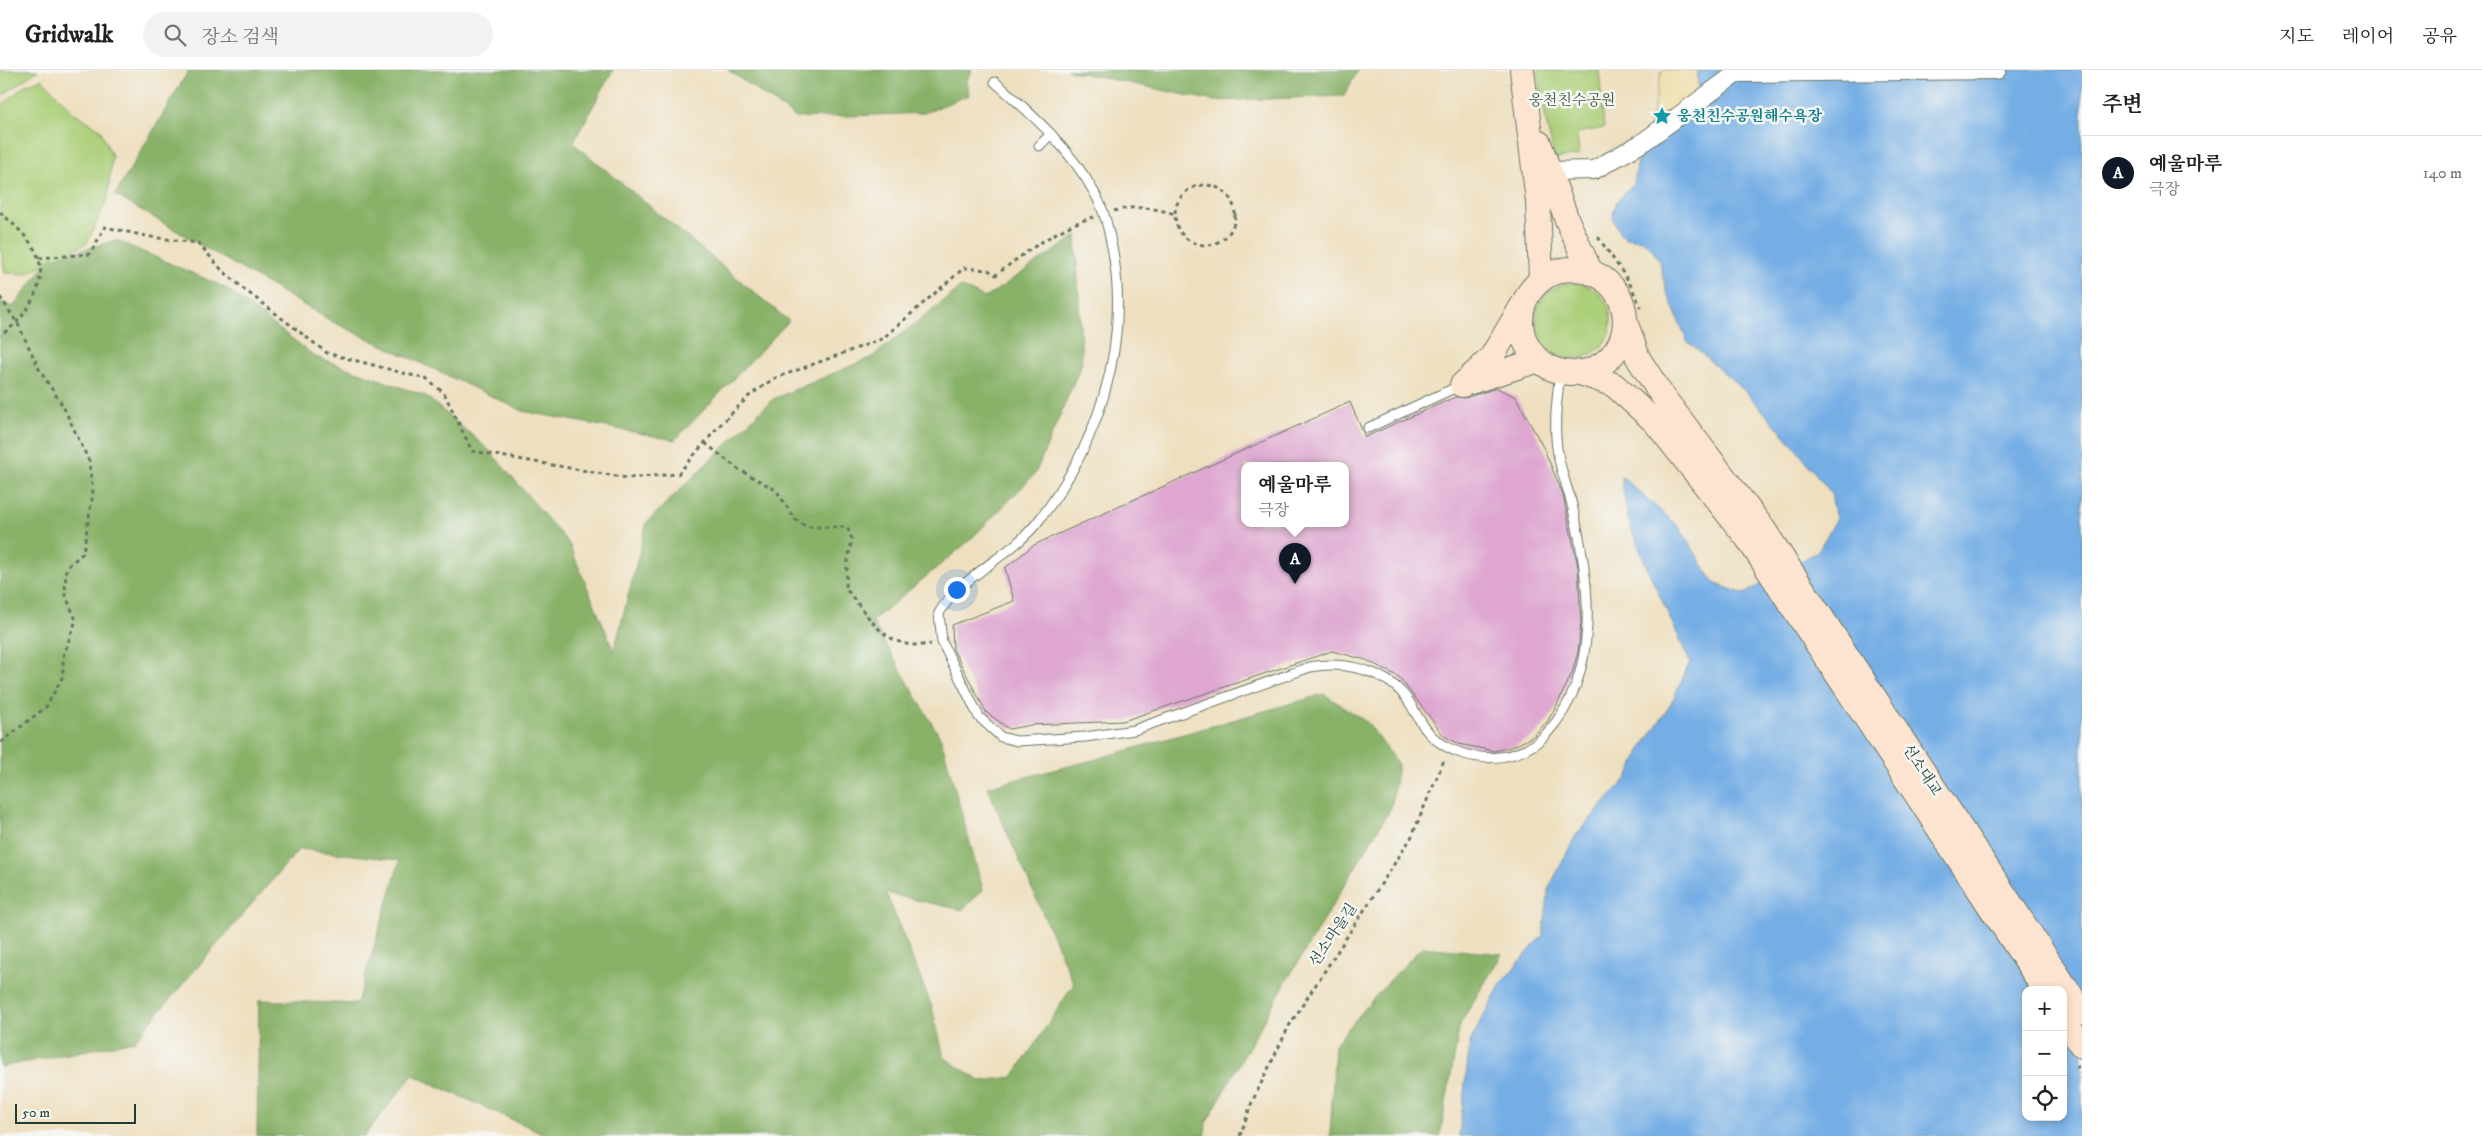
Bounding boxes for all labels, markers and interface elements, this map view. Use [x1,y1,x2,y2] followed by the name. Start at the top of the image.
[143,12,493,57] search box
[25,20,113,50] text: Gridwalk
[161,21,189,49] icon: search
[201,26,279,49] text: 장소 검색
[2279,26,2314,48] text: 지도
[2342,26,2394,48] text: 레이어
[2422,26,2457,48] text: 공유
[1529,91,1615,110] park label: 웅천친수공원
[2102,92,2143,118] text: 주변
[1651,105,1673,127] place icon: 웅천친수공원해수욕장
[1677,107,1822,126] place label: 웅천친수공원해수욕장
[2149,153,2222,176] text: 예울마루
[2113,163,2123,183] text: A
[2423,163,2462,183] text: 140 m
[2149,179,2180,199] text: 극장
[1241,462,1349,527] popup
[1258,474,1332,497] text: 예울마루
[1258,500,1289,520] text: 극장
[1279,543,1311,584] pin: A
[944,577,970,603] your location
[1898,741,1946,800] street label: 선소대교
[1305,900,1361,970] street label: 선소마을길
[2022,986,2067,1121] map controls
[2022,986,2067,1031] button: +
[2022,1031,2067,1076] button: −
[2022,1076,2067,1121] button: locate
[15,1101,136,1124] scale bar
[22,1104,50,1122] text: 50 m

